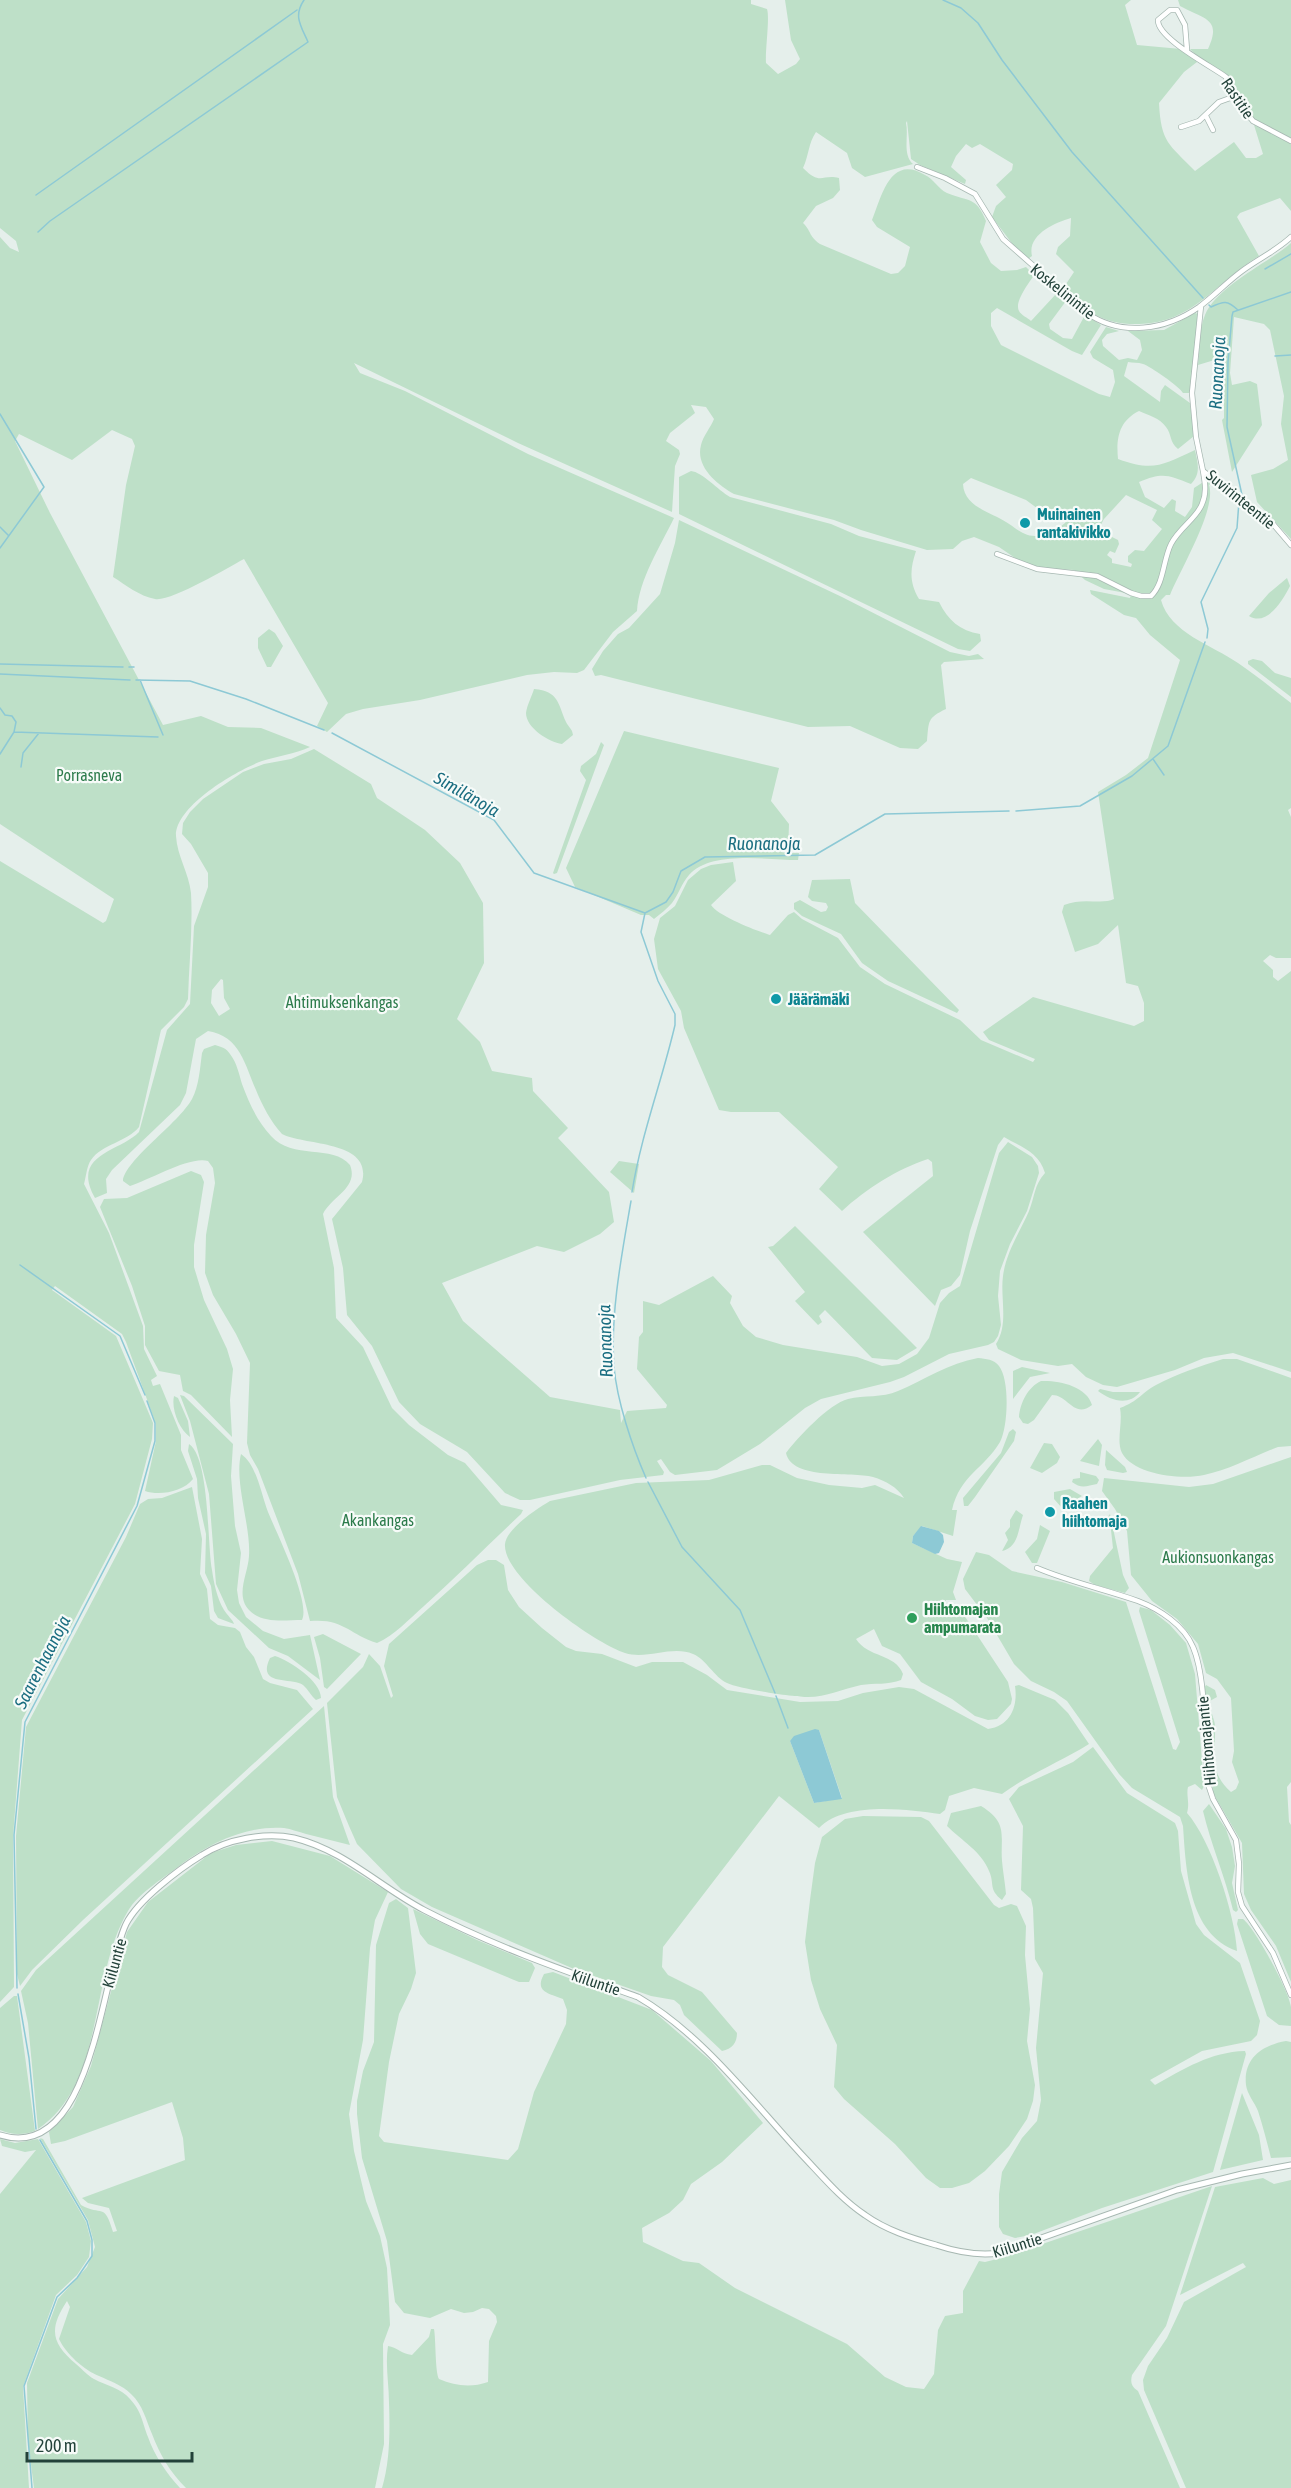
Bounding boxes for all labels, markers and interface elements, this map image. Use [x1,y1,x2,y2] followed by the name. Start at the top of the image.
[1218,74,1258,122] street label: Rastitie
[1027,260,1099,322] street label: Koskelinintie
[1205,335,1229,410] water label: Ruonanoja
[1203,466,1279,532] street label: Suvirinteentie
[1037,505,1111,541] place label: Muinainen rantakivikko
[1018,516,1032,530] marker: Muinainen rantakivikko
[56,766,122,784] park label: Porrasneva
[430,767,504,821] water label: Similänoja
[728,833,801,854] water label: Ruonanoja
[787,990,850,1008] place label: Jäärämäki
[769,992,783,1006] marker: Jäärämäki
[286,993,399,1012] park label: Ahtimuksenkangas
[593,1304,617,1378] water label: Ruonanoja
[1062,1494,1127,1530] place label: Raahen hiihtomaja
[1043,1505,1057,1519] marker: Raahen hiihtomaja
[342,1511,414,1530] park label: Akankangas
[1162,1548,1274,1567] park label: Aukionsuonkangas
[924,1600,1001,1636] place label: Hiihtomajan ampumarata
[905,1611,919,1625] marker: Hiihtomajan ampumarata
[9,1612,75,1713] water label: Saarenhaanoja
[1193,1695,1220,1787] street label: Hiihtomajantie
[98,1936,130,1990] street label: Kiiluntie
[569,1965,623,1999] street label: Kiiluntie
[990,2229,1044,2261] street label: Kiiluntie
[27,2425,192,2463] scale bar
[36,2435,77,2456] text: 200 m

